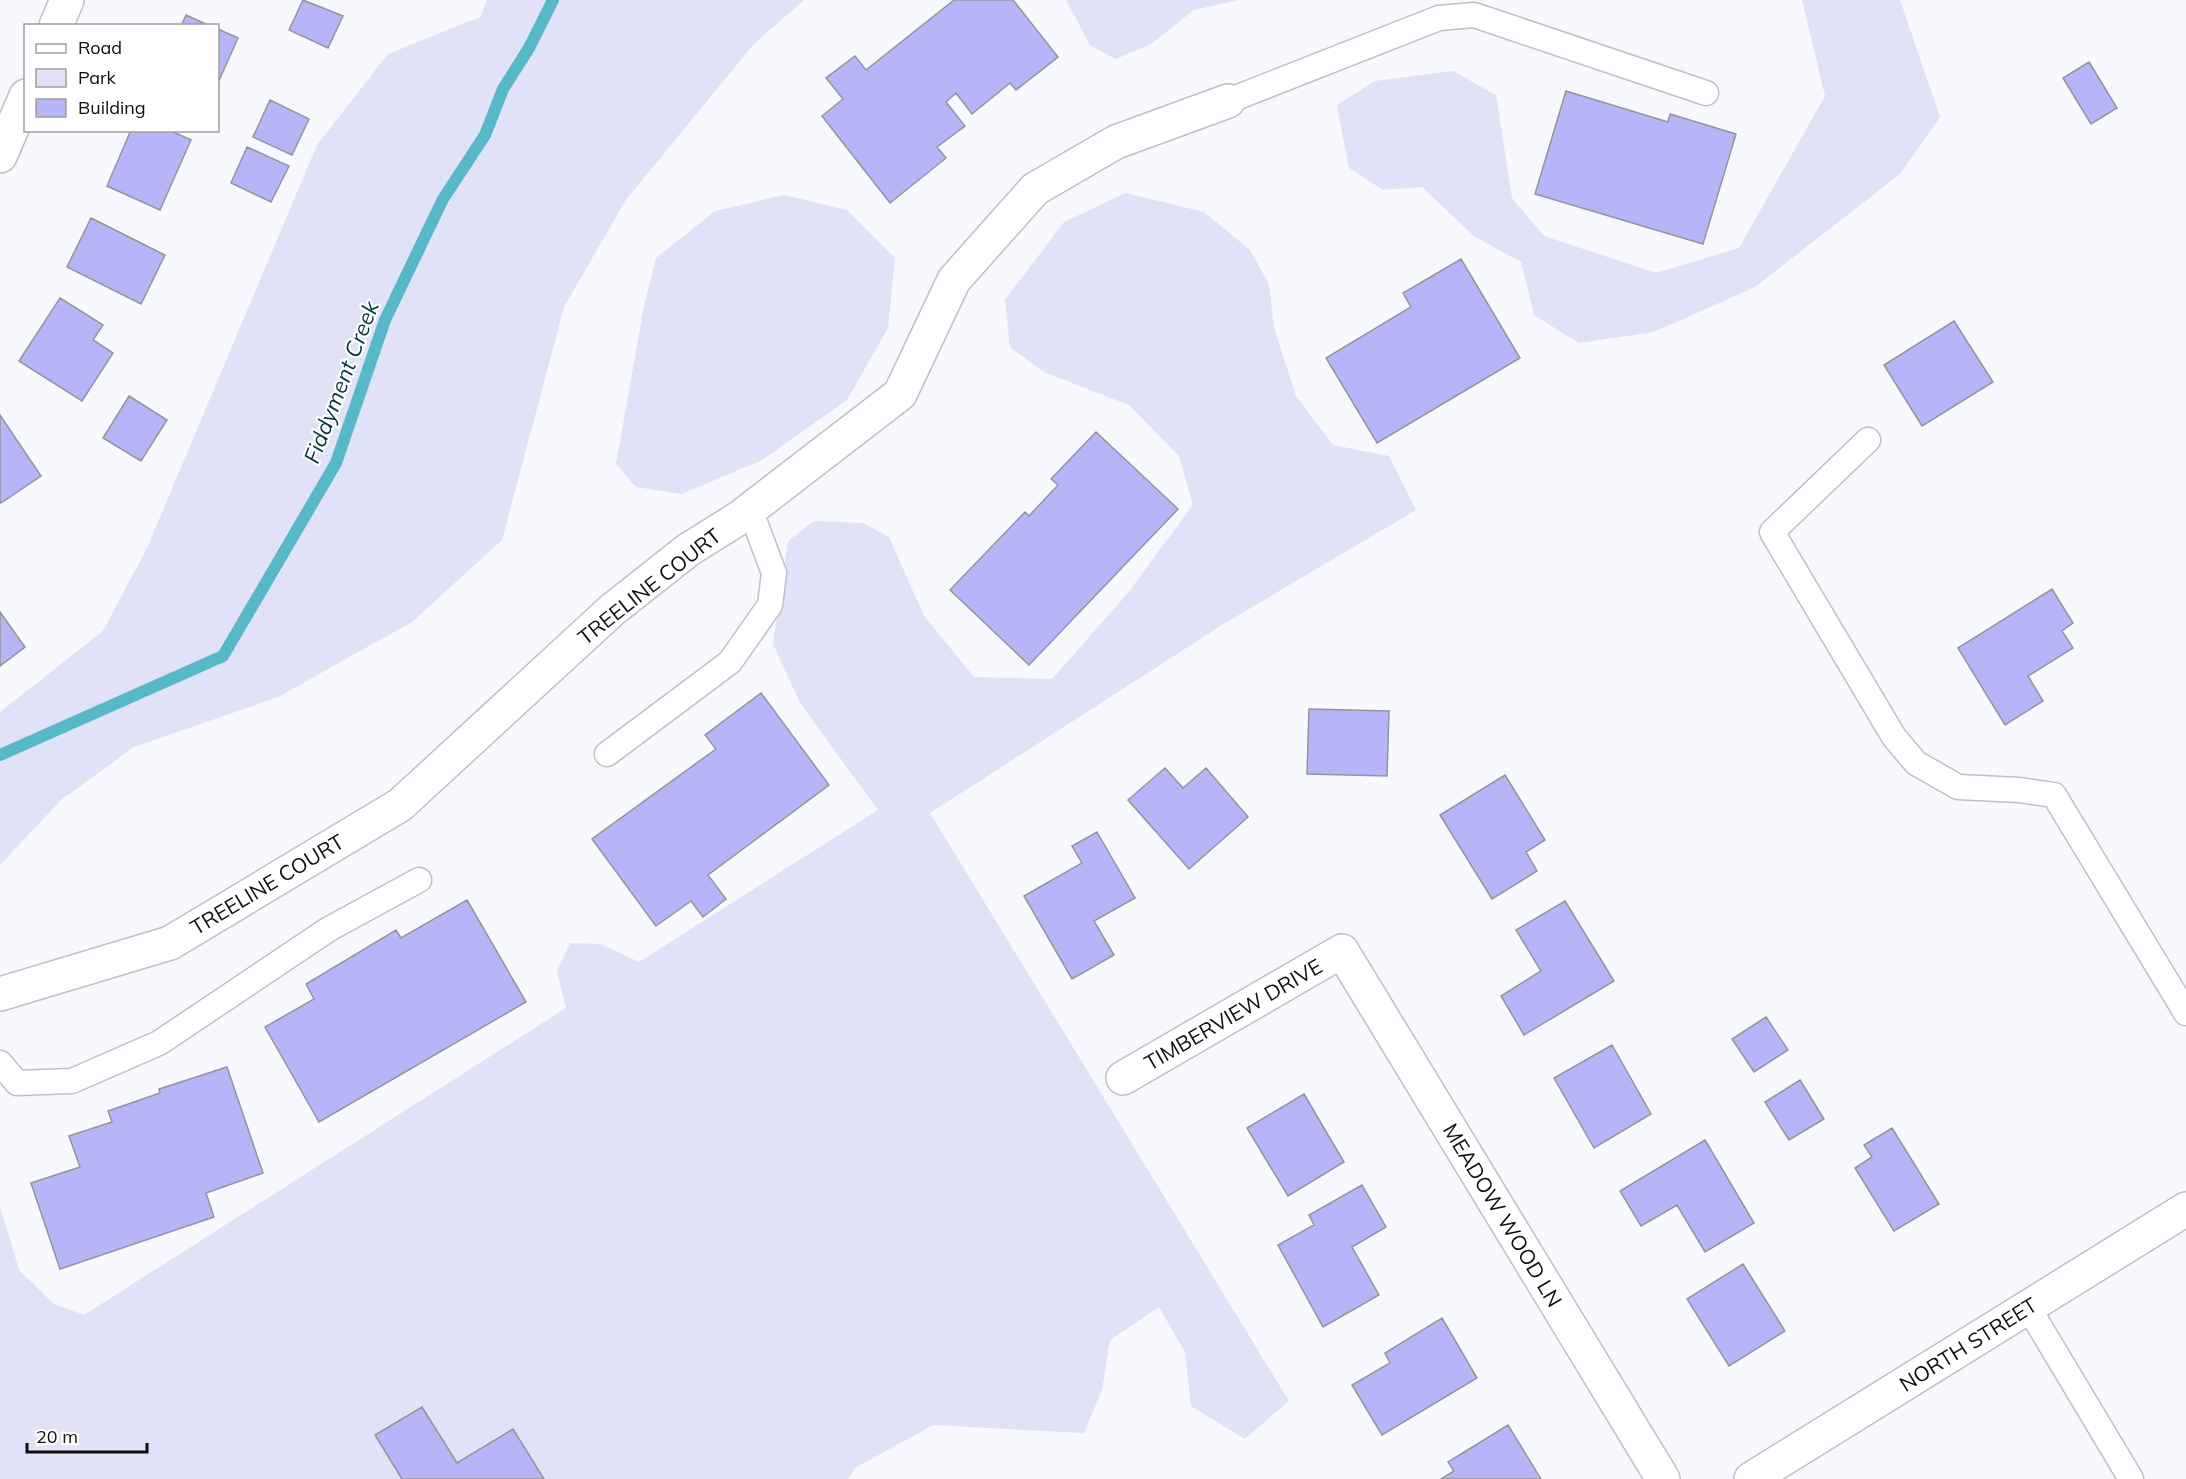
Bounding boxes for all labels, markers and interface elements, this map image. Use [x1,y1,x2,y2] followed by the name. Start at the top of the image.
[24,24,219,132] legend
[78,36,122,59] text: Road
[78,66,117,89] text: Park
[78,96,146,119] text: Building
[297,296,385,467] water label: Fiddyment Creek
[572,522,726,650] street label: TREELINE COURT
[185,828,349,940] street label: TREELINE COURT
[1140,953,1326,1075] street label: TIMBERVIEW DRIVE
[1438,1118,1568,1312] street label: MEADOW WOOD LN
[1894,1291,2042,1397] street label: NORTH STREET
[27,1416,147,1454] scale bar
[36,1425,78,1448] text: 20 m

